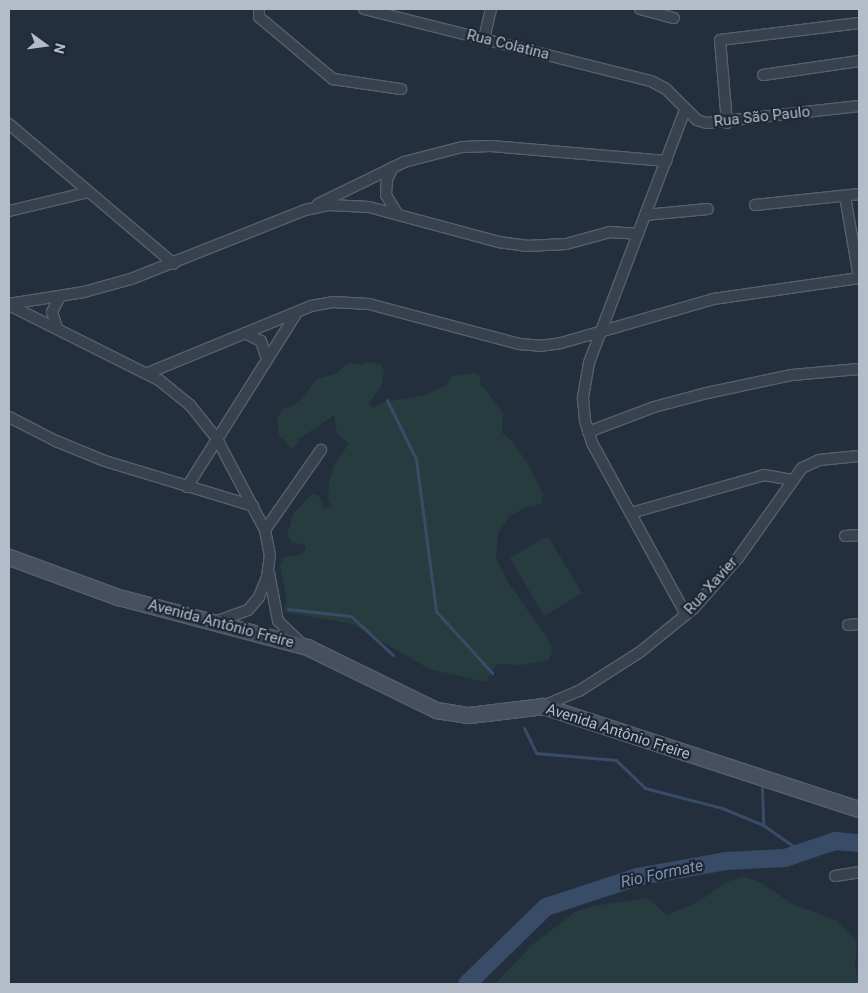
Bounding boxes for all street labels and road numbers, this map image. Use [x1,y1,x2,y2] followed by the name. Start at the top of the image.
[465,26,551,64] street label: Rua Colatina
[713,103,811,131] street label: Rua São Paulo
[681,554,741,618] street label: Rua Xavier
[146,596,296,652] street label: Avenida Antônio Freire
[544,700,692,764] street label: Avenida Antônio Freire

